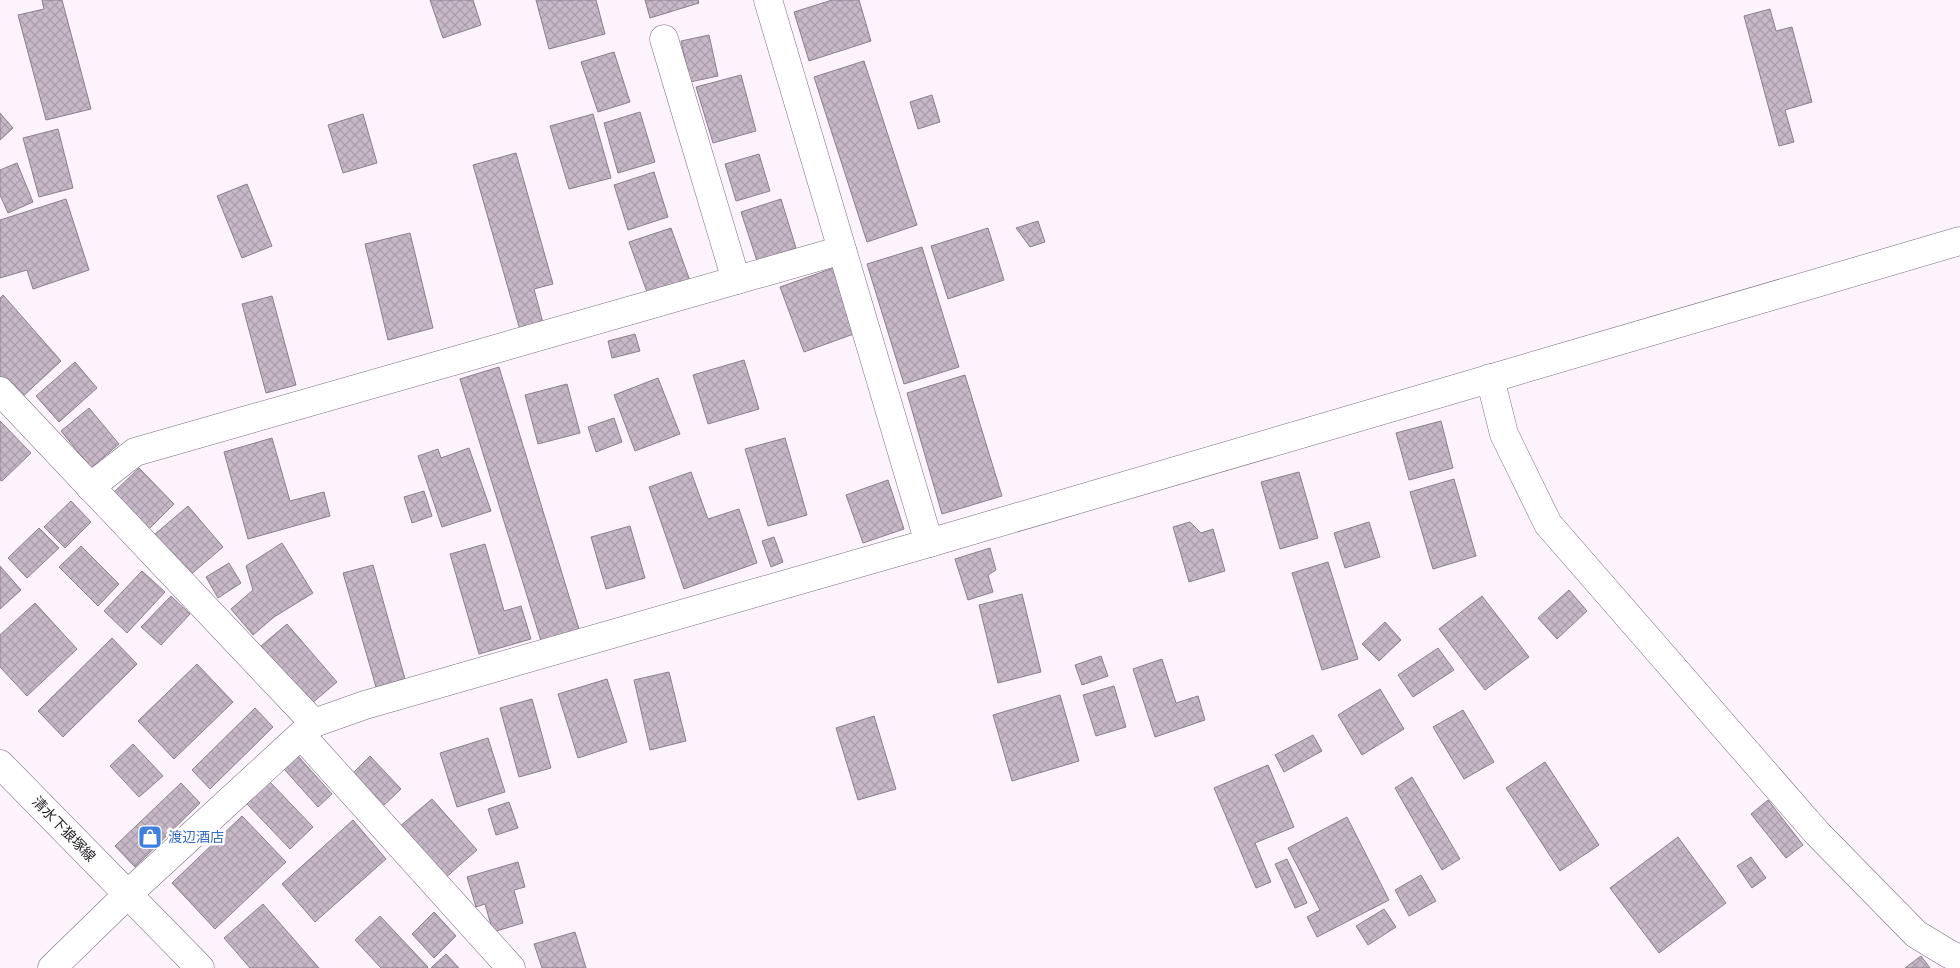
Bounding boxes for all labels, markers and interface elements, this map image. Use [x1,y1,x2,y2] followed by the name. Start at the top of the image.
[28,793,99,865] street label: 清水下狼塚線
[137,824,163,850] shop icon: 渡辺酒店
[168,829,224,846] place label: 渡辺酒店

